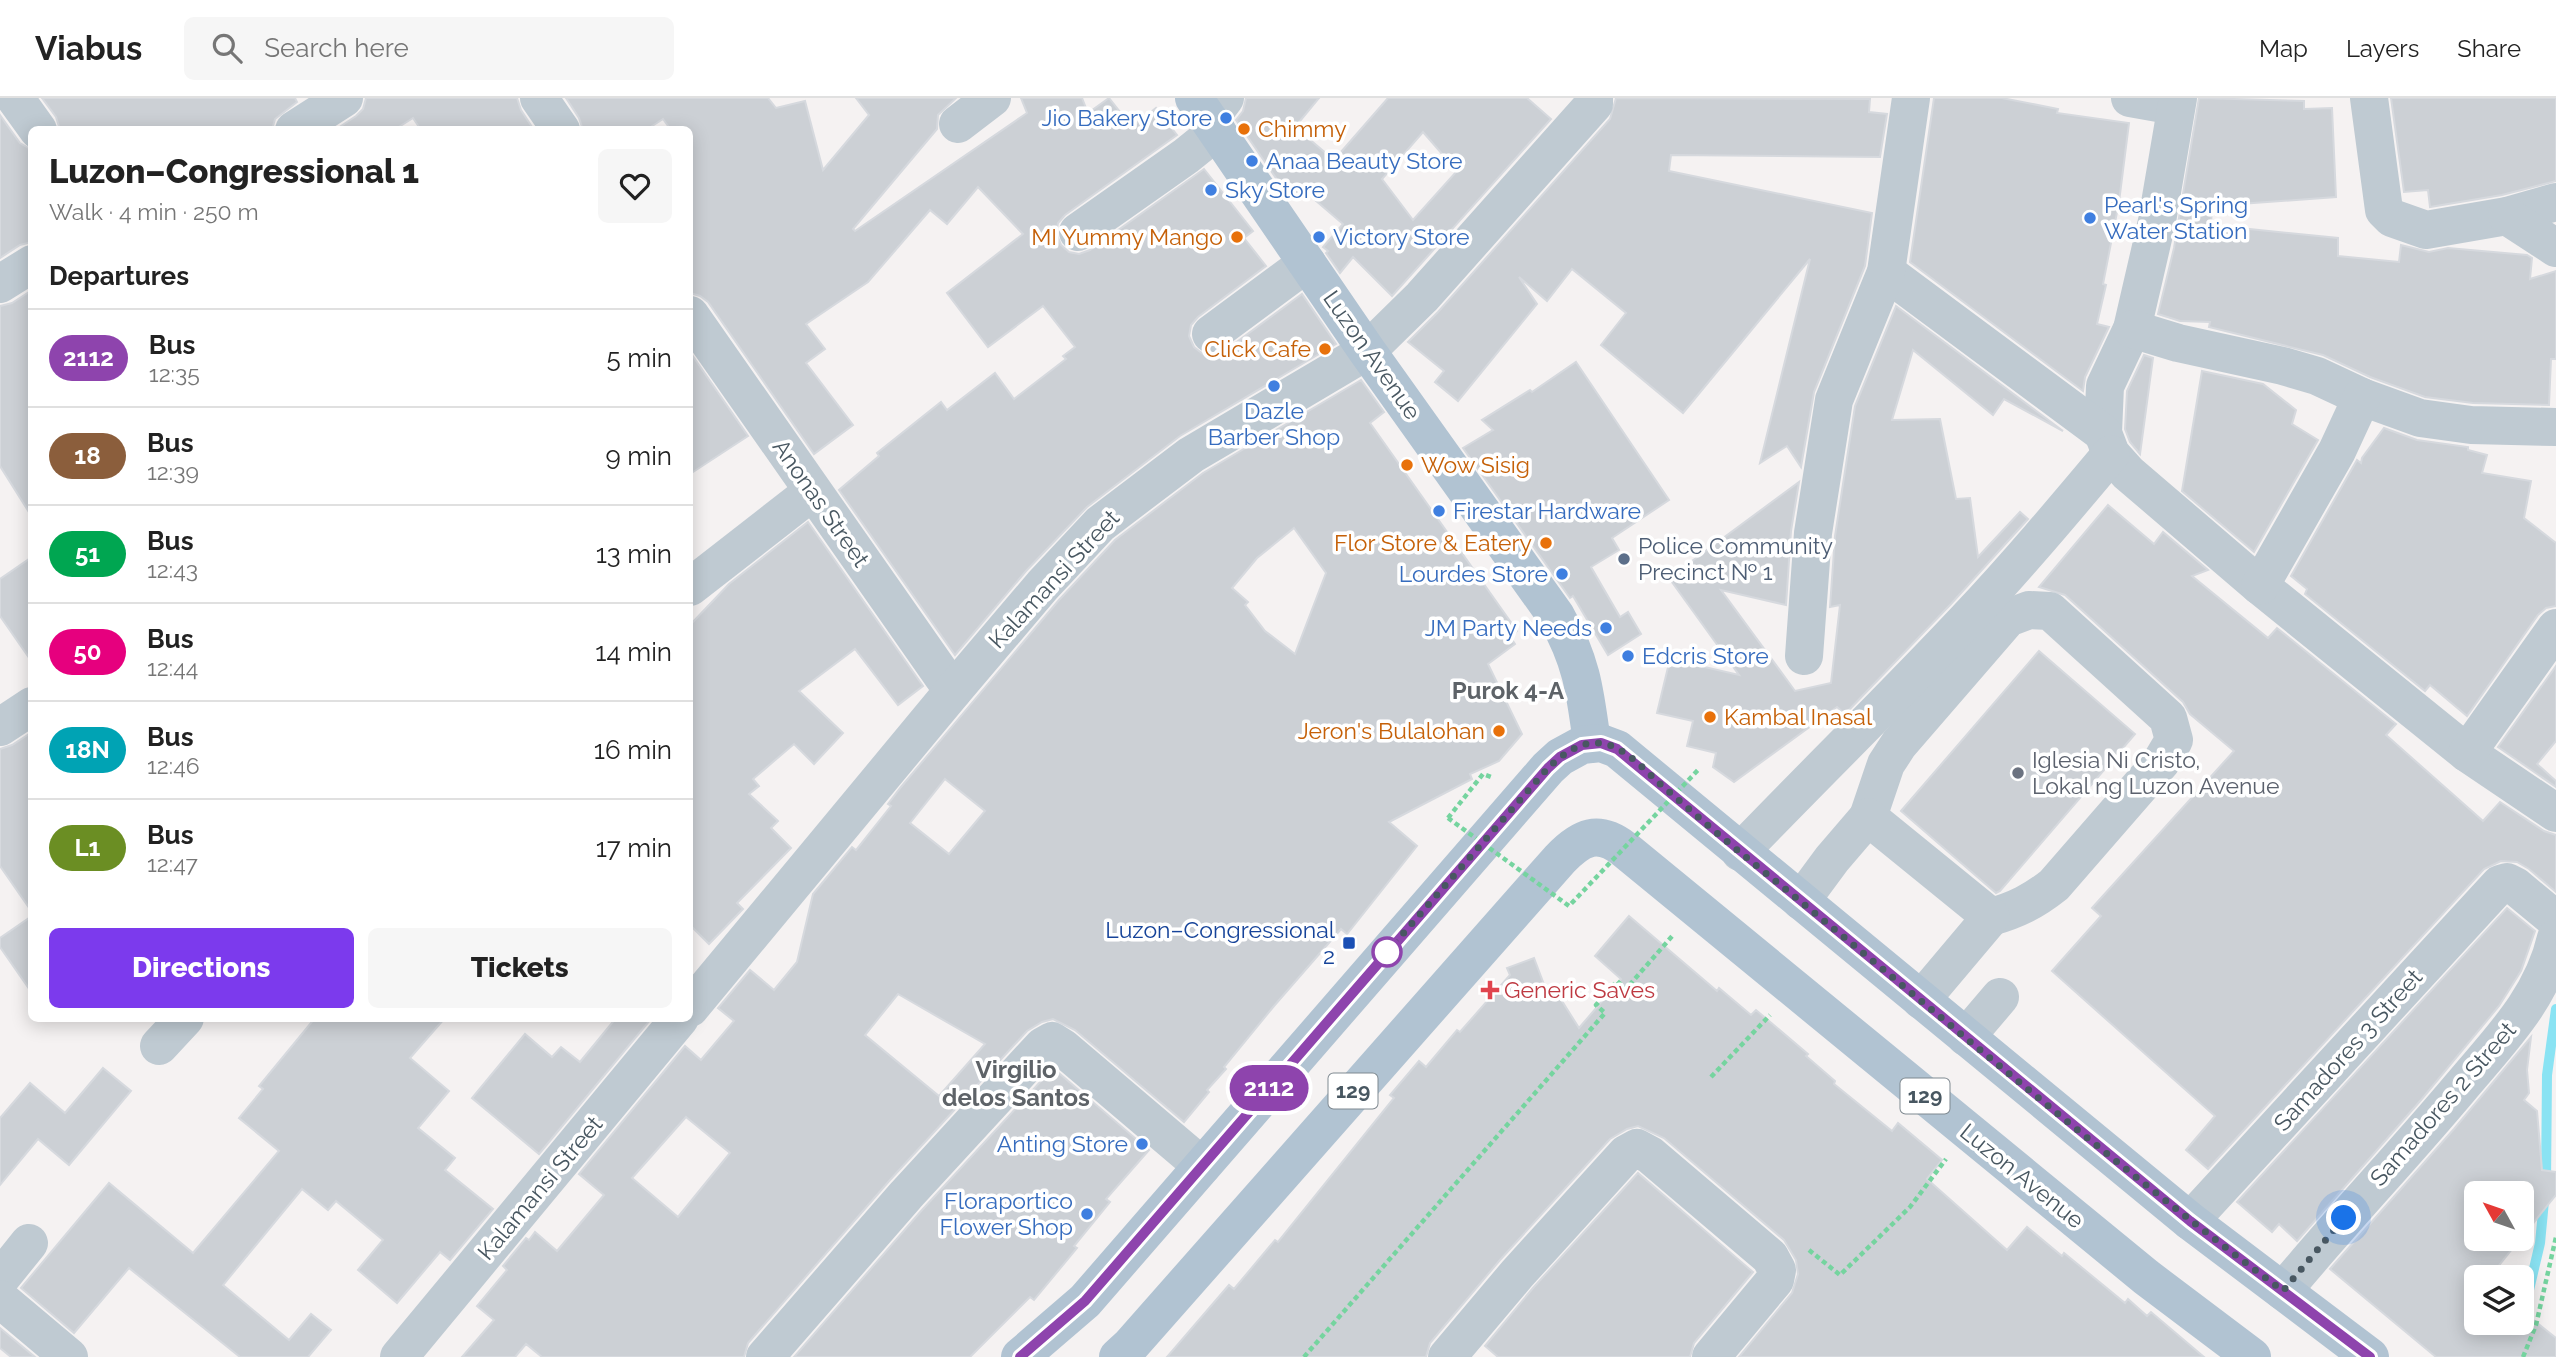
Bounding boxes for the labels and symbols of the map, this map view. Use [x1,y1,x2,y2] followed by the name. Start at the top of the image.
[1042,104,1212,131] place label: Jio Bakery Store
[1218,110,1234,126] marker: Jio Bakery Store
[1258,115,1347,142] place label: Chimmy
[1236,121,1252,137] marker: Chimmy
[1266,147,1462,174] place label: Anaa Beauty Store
[1244,153,1260,169] marker: Anaa Beauty Store
[1225,176,1325,203] place label: Sky Store
[1203,182,1219,198] marker: Sky Store
[2104,191,2248,244] place label: Pearl's Spring Water Station
[2082,210,2098,226] marker: Pearl's Spring Water Station
[1031,223,1223,250] place label: MI Yummy Mango
[1333,223,1469,250] place label: Victory Store
[1229,229,1245,245] marker: MI Yummy Mango
[1311,229,1327,245] marker: Victory Store
[1318,285,1427,424] street label: Luzon Avenue
[1204,335,1311,362] place label: Click Cafe
[1317,341,1333,357] marker: Click Cafe
[1266,378,1282,394] marker: Dazle Barber Shop
[1208,397,1340,450] place label: Dazle Barber Shop
[768,434,875,572] street label: Anonas Street
[1421,451,1530,478] place label: Wow Sisig
[1399,457,1415,473] marker: Wow Sisig
[1453,497,1641,524] place label: Firestar Hardware
[1431,503,1447,519] marker: Firestar Hardware
[983,504,1125,653] street label: Kalamansi Street
[1334,529,1532,556] place label: Flor Store & Eatery
[1638,532,1833,585] place label: Police Community Precinct № 1
[1538,535,1554,551] marker: Flor Store & Eatery
[1616,551,1632,567] marker: Police Community Precinct № 1
[1399,560,1548,587] place label: Lourdes Store
[1554,566,1570,582] marker: Lourdes Store
[1425,614,1592,641] place label: JM Party Needs
[1598,620,1614,636] marker: JM Party Needs
[1642,642,1769,669] place label: Edcris Store
[1620,648,1636,664] marker: Edcris Store
[1452,676,1565,705] district label: Purok 4-A
[1724,703,1873,730] place label: Kambal Inasal
[1702,709,1718,725] marker: Kambal Inasal
[1298,717,1485,744] place label: Jeron's Bulalohan
[1491,723,1507,739] marker: Jeron's Bulalohan
[2032,746,2279,799] place label: Iglesia Ni Cristo, Lokal ng Luzon Avenue
[2010,765,2026,781] marker: Iglesia Ni Cristo, Lokal ng Luzon Avenue
[1105,916,1336,969] place label: Luzon–Congressional 2
[1341,935,1357,951] marker: Luzon–Congressional 2
[1372,937,1402,967] unlabelled marker
[2268,963,2428,1136] street label: Samadores 3 Street
[1504,976,1655,1003] place label: Generic Saves
[1482,982,1498,998] marker: Generic Saves
[2364,1016,2521,1191] street label: Samadores 2 Street
[942,1055,1090,1112] district label: Virgilio delos Santos
[1220,1065,1318,1111] line badge: 2112
[1328,1074,1378,1108] road number: 129
[1900,1079,1950,1114] road number: 129
[472,1110,608,1265] street label: Kalamansi Street
[1955,1118,2090,1234] street label: Luzon Avenue
[997,1130,1128,1157] place label: Anting Store
[1134,1136,1150,1152] marker: Anting Store
[2464,1181,2534,1251] north arrow
[940,1187,1073,1240] place label: Floraportico Flower Shop
[2326,1200,2361,1235] your location
[1079,1206,1095,1222] marker: Floraportico Flower Shop

